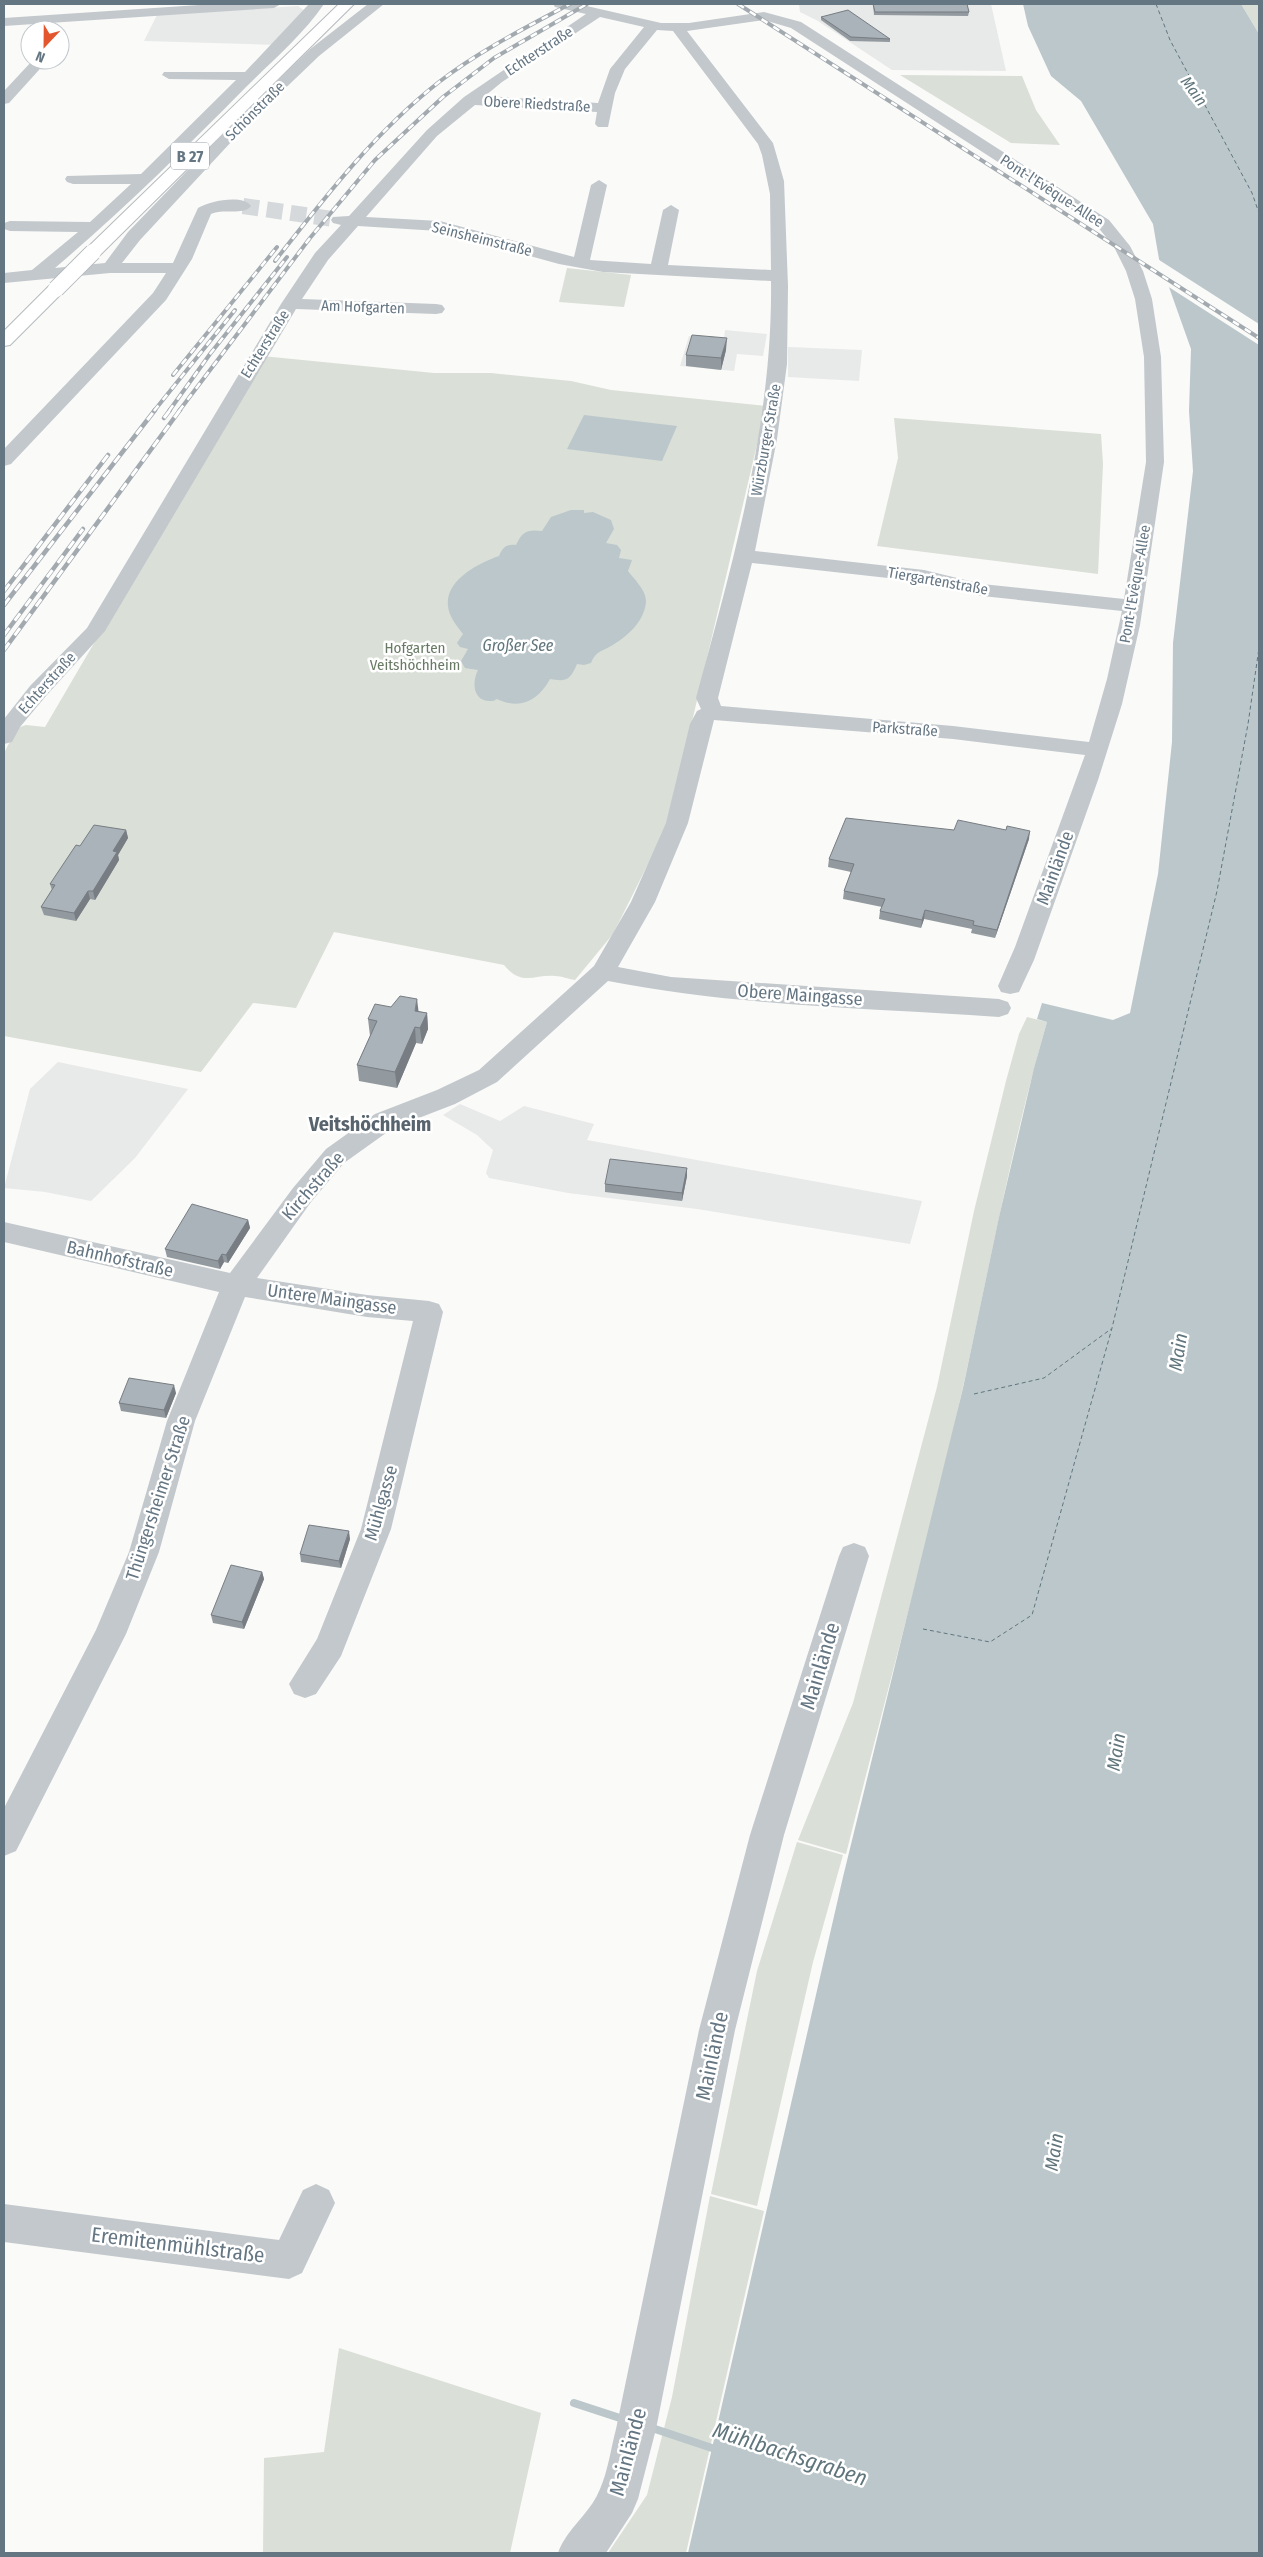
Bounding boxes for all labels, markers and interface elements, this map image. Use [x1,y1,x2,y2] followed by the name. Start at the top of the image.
[20,20,70,70] north arrow
[502,22,576,80] street label: Echterstraße
[33,47,47,66] text: N
[1177,72,1211,110] water label: Main
[222,78,288,144] street label: Schönstraße
[483,92,591,116] street label: Obere Riedstraße
[171,142,209,170] road number: B 27
[997,151,1107,231] street label: Pont-l'Evêque-Allee
[430,218,534,260] street label: Seinsheimstraße
[321,297,405,317] street label: Am Hofgarten
[237,307,293,381] street label: Echterstraße
[747,382,785,498] street label: Würzburger Straße
[1116,523,1154,645] street label: Pont-l'Evêque-Allee
[887,563,989,599] street label: Tiergartenstraße
[483,636,554,655] water label: Großer See
[370,639,460,674] park label: Hofgarten Veitshöchheim
[15,648,79,718] street label: Echterstraße
[872,718,938,740] street label: Parkstraße
[1031,828,1079,908] street label: Mainlände
[737,980,863,1010] street label: Obere Maingasse
[308,1112,431,1136] district label: Veitshöchheim
[277,1147,349,1225] street label: Kirchstraße
[65,1236,176,1282] street label: Bahnhofstraße
[266,1279,398,1319] street label: Untere Maingasse
[1164,1331,1192,1373] water label: Main
[121,1413,195,1583] street label: Thüngersheimer Straße
[360,1463,402,1543] street label: Mühlgasse
[794,1619,846,1713] street label: Mainlände
[1102,1731,1130,1773] water label: Main
[690,2009,734,2103] street label: Mainlände
[1040,2131,1068,2173] water label: Main
[90,2221,266,2269] street label: Eremitenmühlstraße
[604,2405,652,2499] street label: Mainlände
[709,2416,871,2492] water label: Mühlbachsgraben

